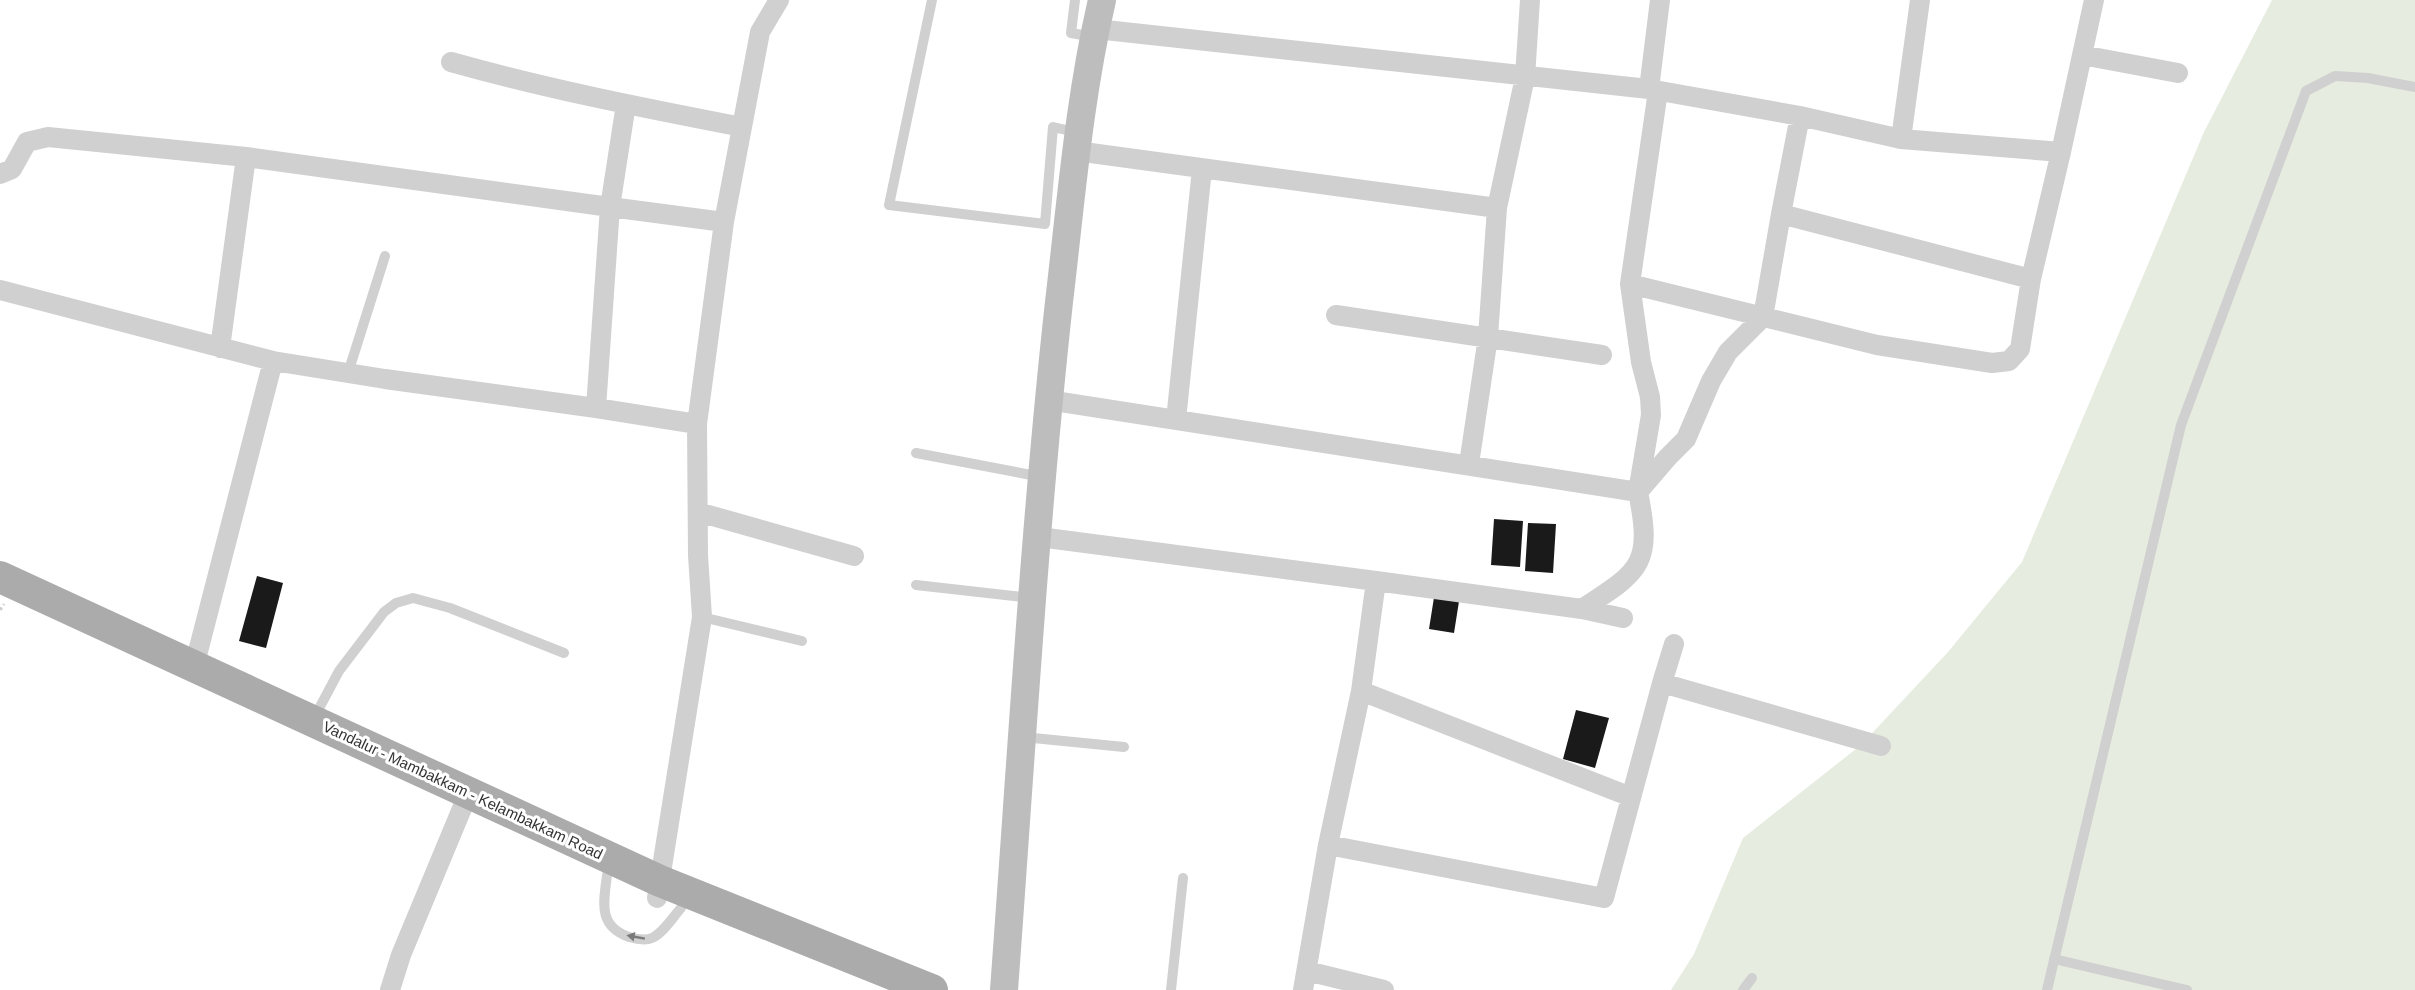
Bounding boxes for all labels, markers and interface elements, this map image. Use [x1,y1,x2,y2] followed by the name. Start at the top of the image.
[321,718,605,862] street label: Vandalur - Mambakkam - Kelambakkam Road
[626,932,645,941] one-way arrow

